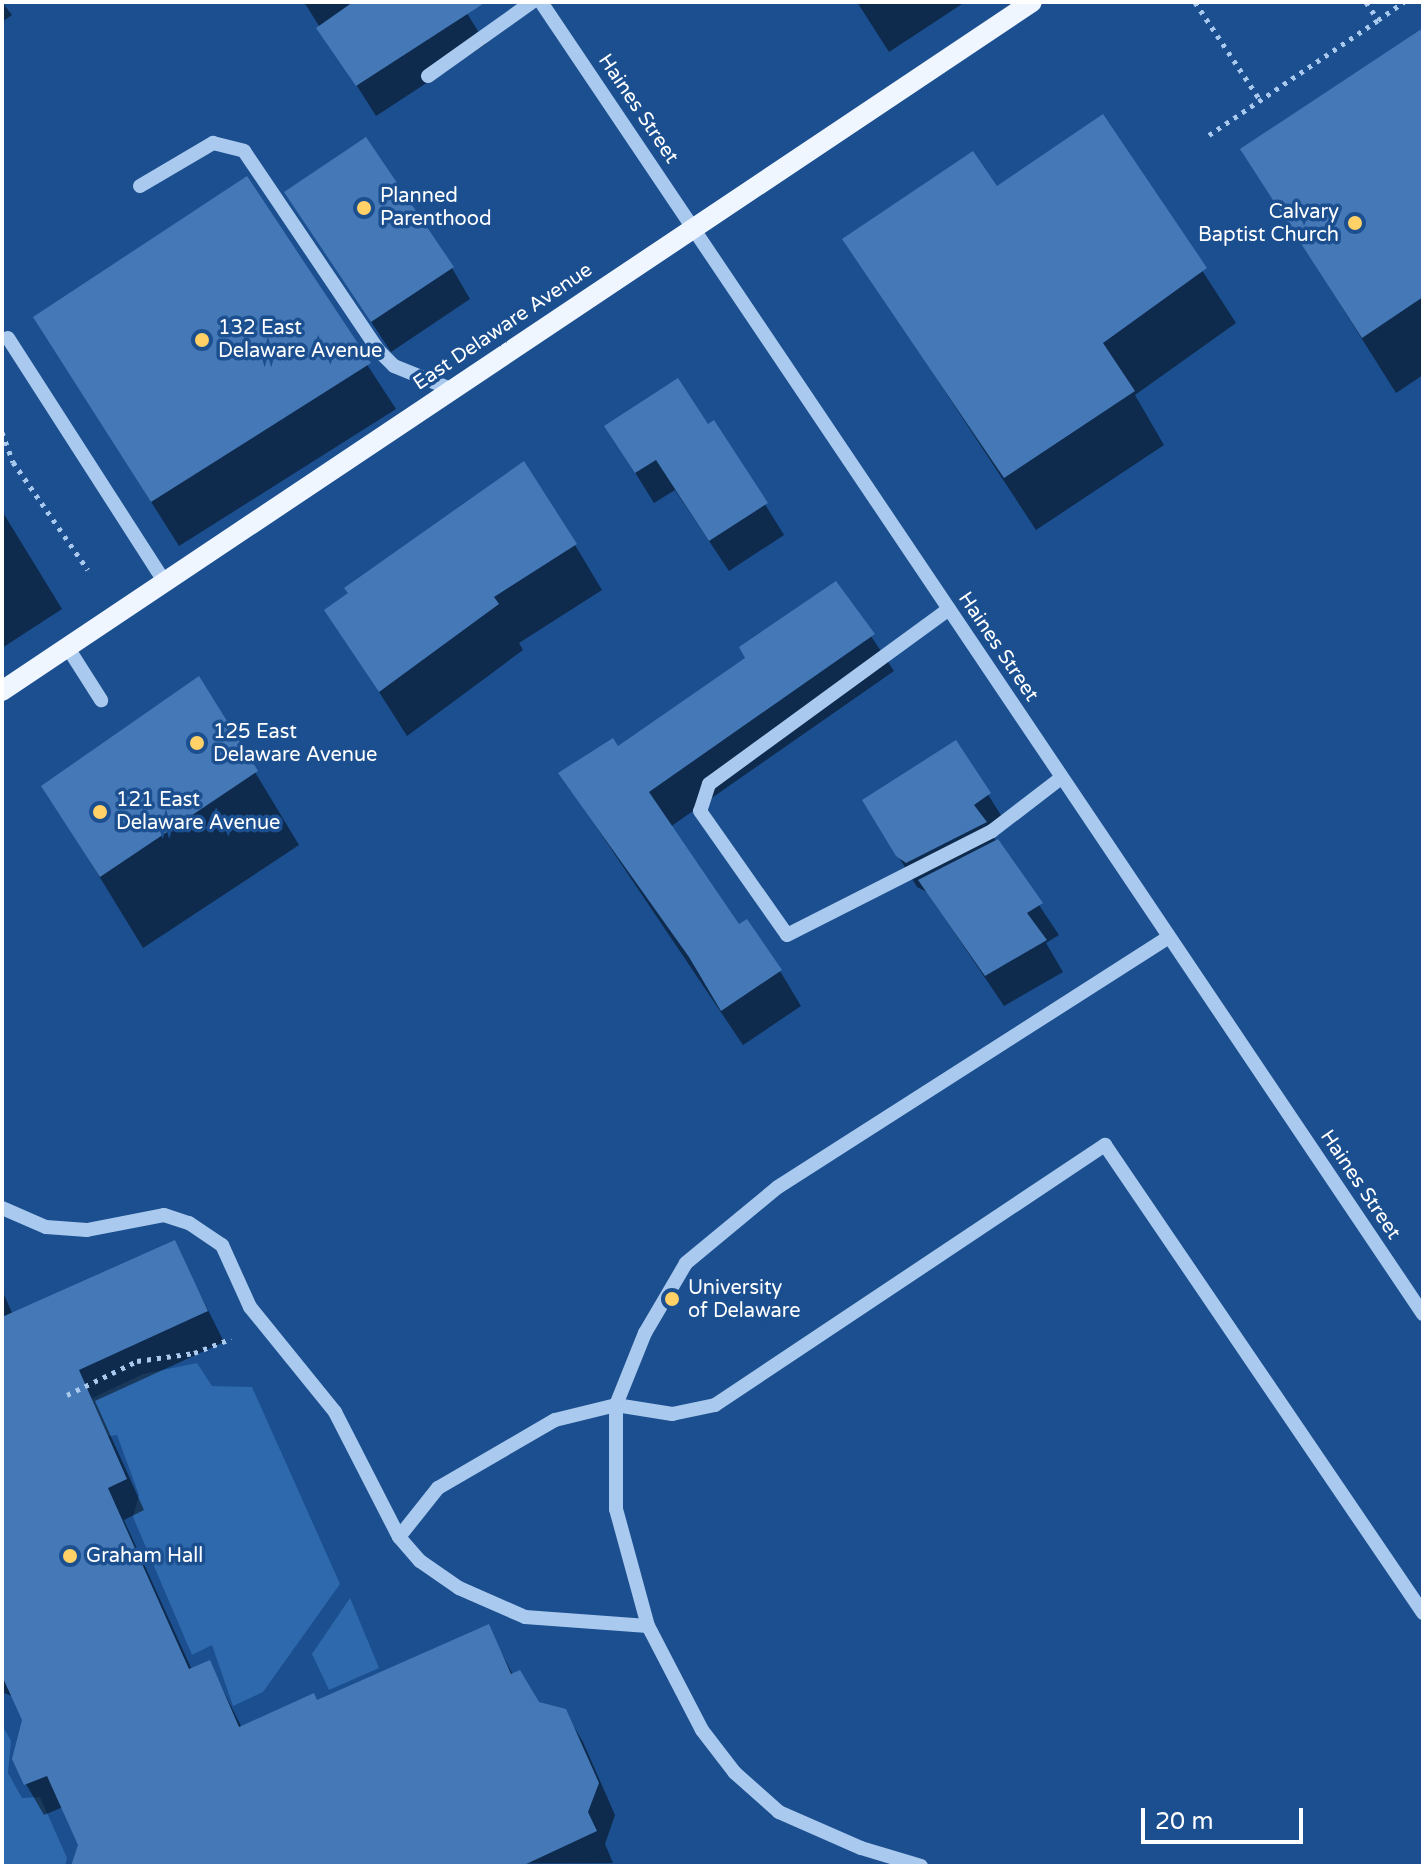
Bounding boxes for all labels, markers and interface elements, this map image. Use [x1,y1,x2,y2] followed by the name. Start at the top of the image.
[593,50,683,168] street label: Haines Street
[380,184,492,231] place label: Planned Parenthood
[355,199,373,217] marker: Planned Parenthood
[1198,200,1339,247] place label: Calvary Baptist Church
[1346,214,1364,232] marker: Calvary Baptist Church
[409,258,597,396] street label: East Delaware Avenue
[218,316,382,363] place label: 132 East Delaware Avenue
[193,331,211,349] marker: 132 East Delaware Avenue
[953,588,1043,706] street label: Haines Street
[213,720,377,767] place label: 125 East Delaware Avenue
[188,734,206,752] marker: 125 East Delaware Avenue
[116,788,280,835] place label: 121 East Delaware Avenue
[91,803,109,821] marker: 121 East Delaware Avenue
[1315,1126,1405,1244] street label: Haines Street
[688,1276,801,1323] place label: University of Delaware
[663,1290,681,1308] marker: University of Delaware
[86,1544,203,1568] place label: Graham Hall
[61,1547,79,1565] marker: Graham Hall
[1145,1792,1307,1842] scale bar
[1155,1807,1213,1836] text: 20 m

